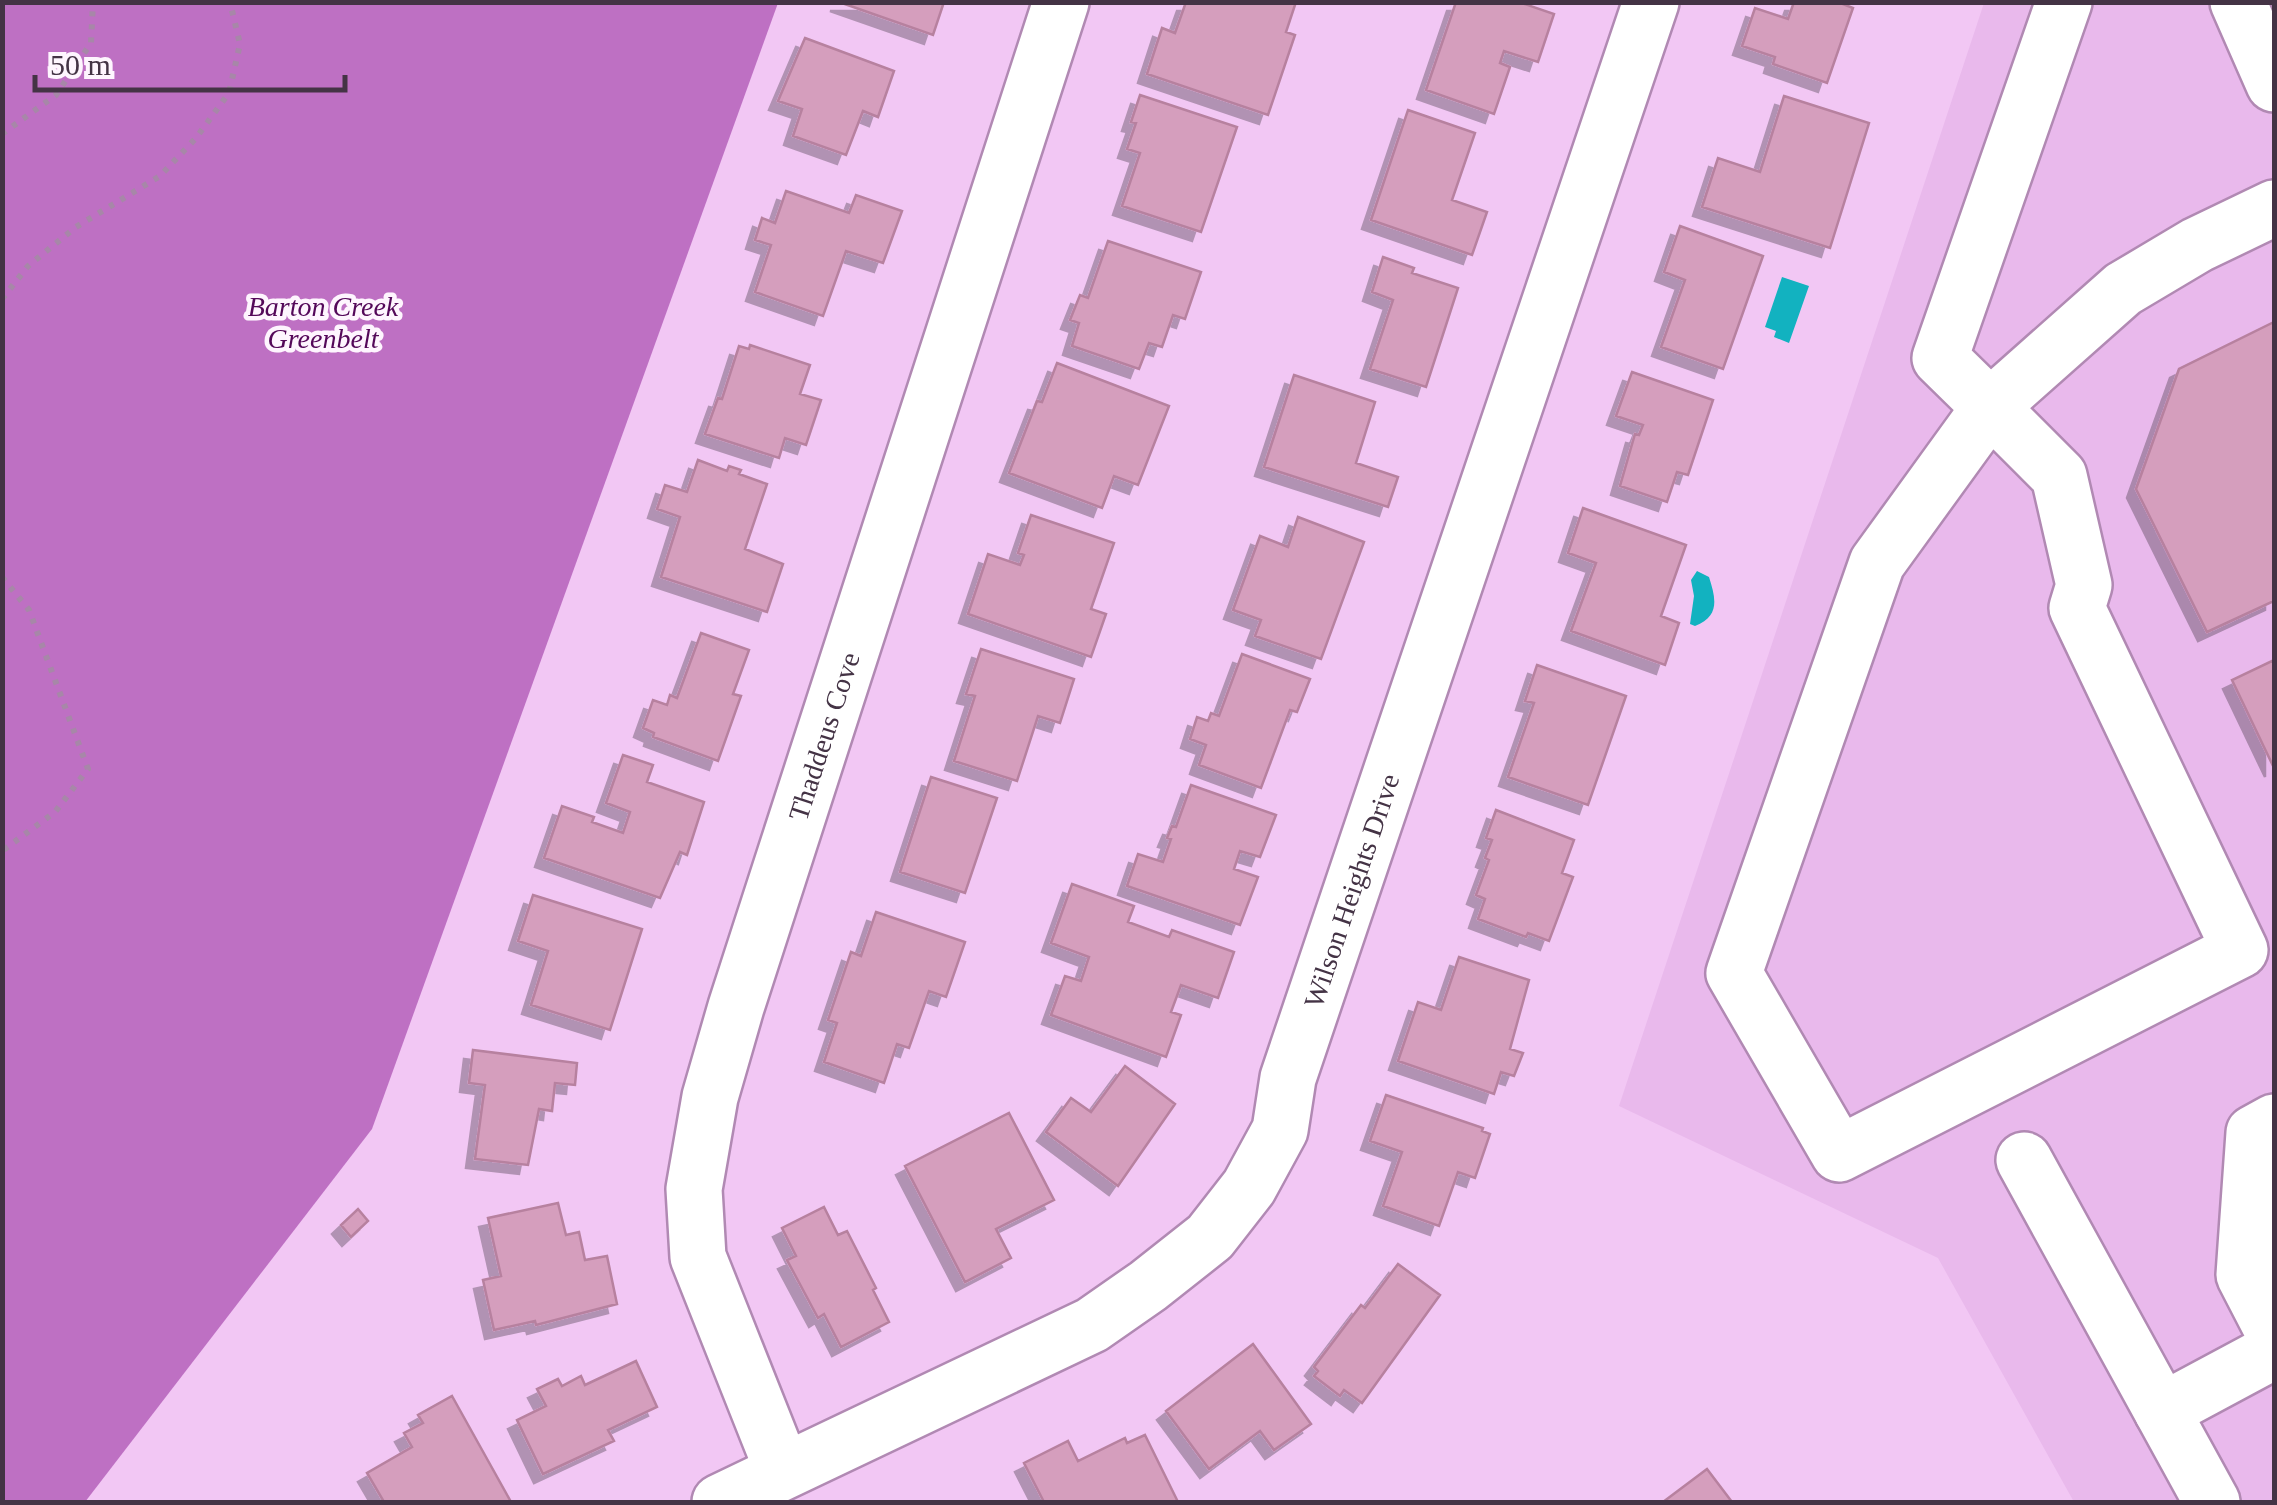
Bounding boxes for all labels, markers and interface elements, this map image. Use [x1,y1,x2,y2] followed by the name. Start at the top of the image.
[35,30,345,92] scale bar
[50,48,111,81] text: 50 m
[248,291,399,354] park label: Barton Creek Greenbelt
[782,648,866,824] street label: Thaddeus Cove
[1298,770,1406,1012] street label: Wilson Heights Drive

